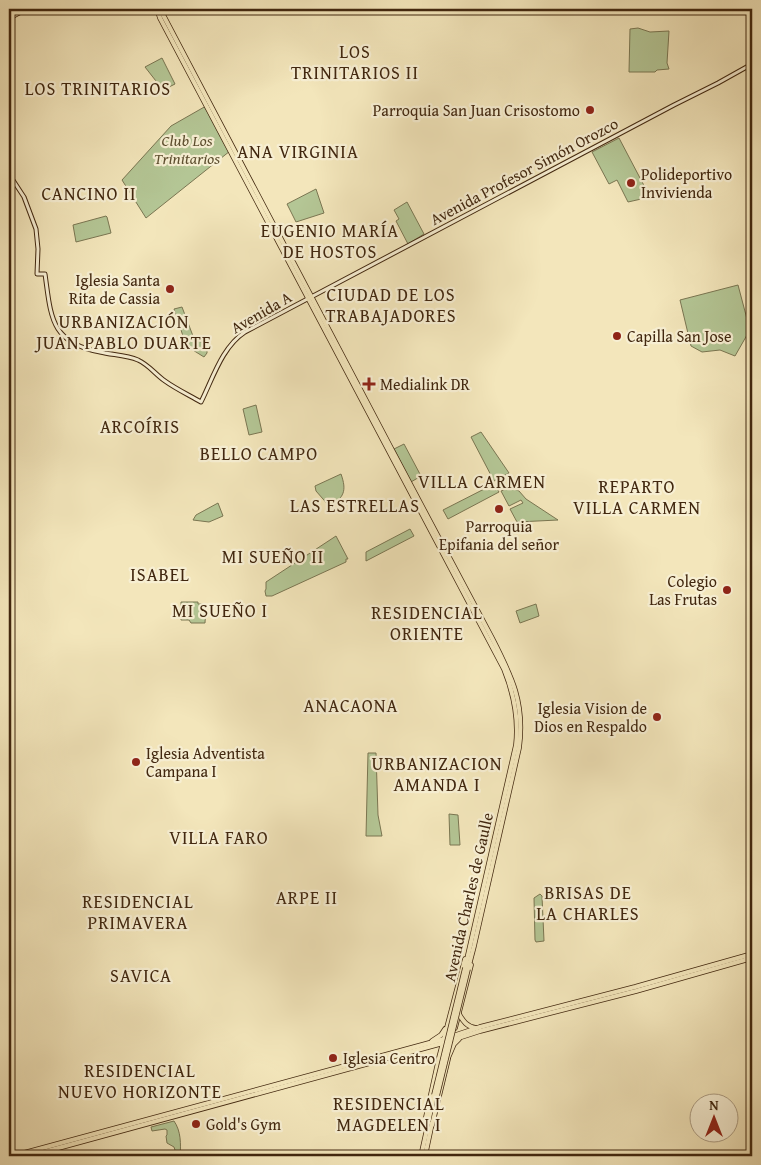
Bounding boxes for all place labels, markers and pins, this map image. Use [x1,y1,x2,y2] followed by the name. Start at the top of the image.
[373,98,580,122] place label: Parroquia San Juan Crisostomo
[584,104,596,116] marker: Parroquia San Juan Crisostomo
[641,162,732,204] place label: Polideportivo Invivienda
[625,177,637,189] marker: Polideportivo Invivienda
[69,268,160,310] place label: Iglesia Santa Rita de Cassia
[164,283,176,295] marker: Iglesia Santa Rita de Cassia
[627,324,731,348] place label: Capilla San Jose
[611,330,623,342] marker: Capilla San Jose
[380,372,471,396] place label: Medialink DR
[362,377,376,391] marker: Medialink DR
[493,503,505,515] marker: Parroquia Epifania del señor
[439,514,559,556] place label: Parroquia Epifania del señor
[649,569,717,611] place label: Colegio Las Frutas
[721,584,733,596] marker: Colegio Las Frutas
[534,696,647,738] place label: Iglesia Vision de Dios en Respaldo
[651,711,663,723] marker: Iglesia Vision de Dios en Respaldo
[146,741,265,783] place label: Iglesia Adventista Campana I
[130,756,142,768] marker: Iglesia Adventista Campana I
[343,1046,435,1070] place label: Iglesia Centro
[327,1052,339,1064] marker: Iglesia Centro
[206,1112,281,1136] place label: Gold's Gym
[190,1118,202,1130] marker: Gold's Gym

